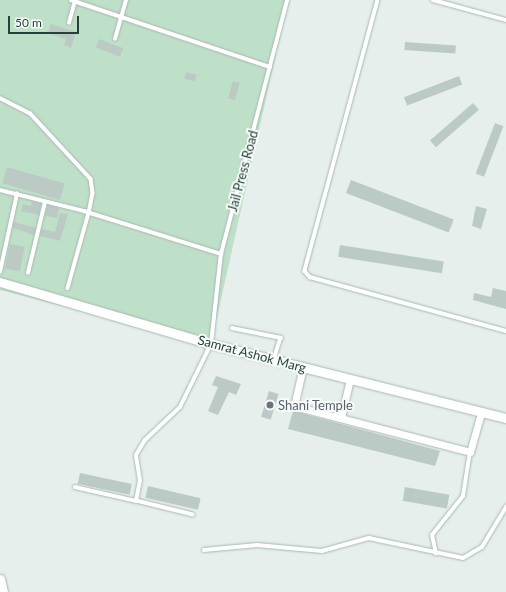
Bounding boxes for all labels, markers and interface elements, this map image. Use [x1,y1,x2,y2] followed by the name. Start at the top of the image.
[10,8,81,34] scale bar
[15,15,42,30] text: 50 m
[225,129,261,213] street label: Jail Press Road
[196,332,308,376] street label: Samrat Ashok Marg
[278,397,353,413] place label: Shani Temple
[265,400,275,410] marker: Shani Temple

